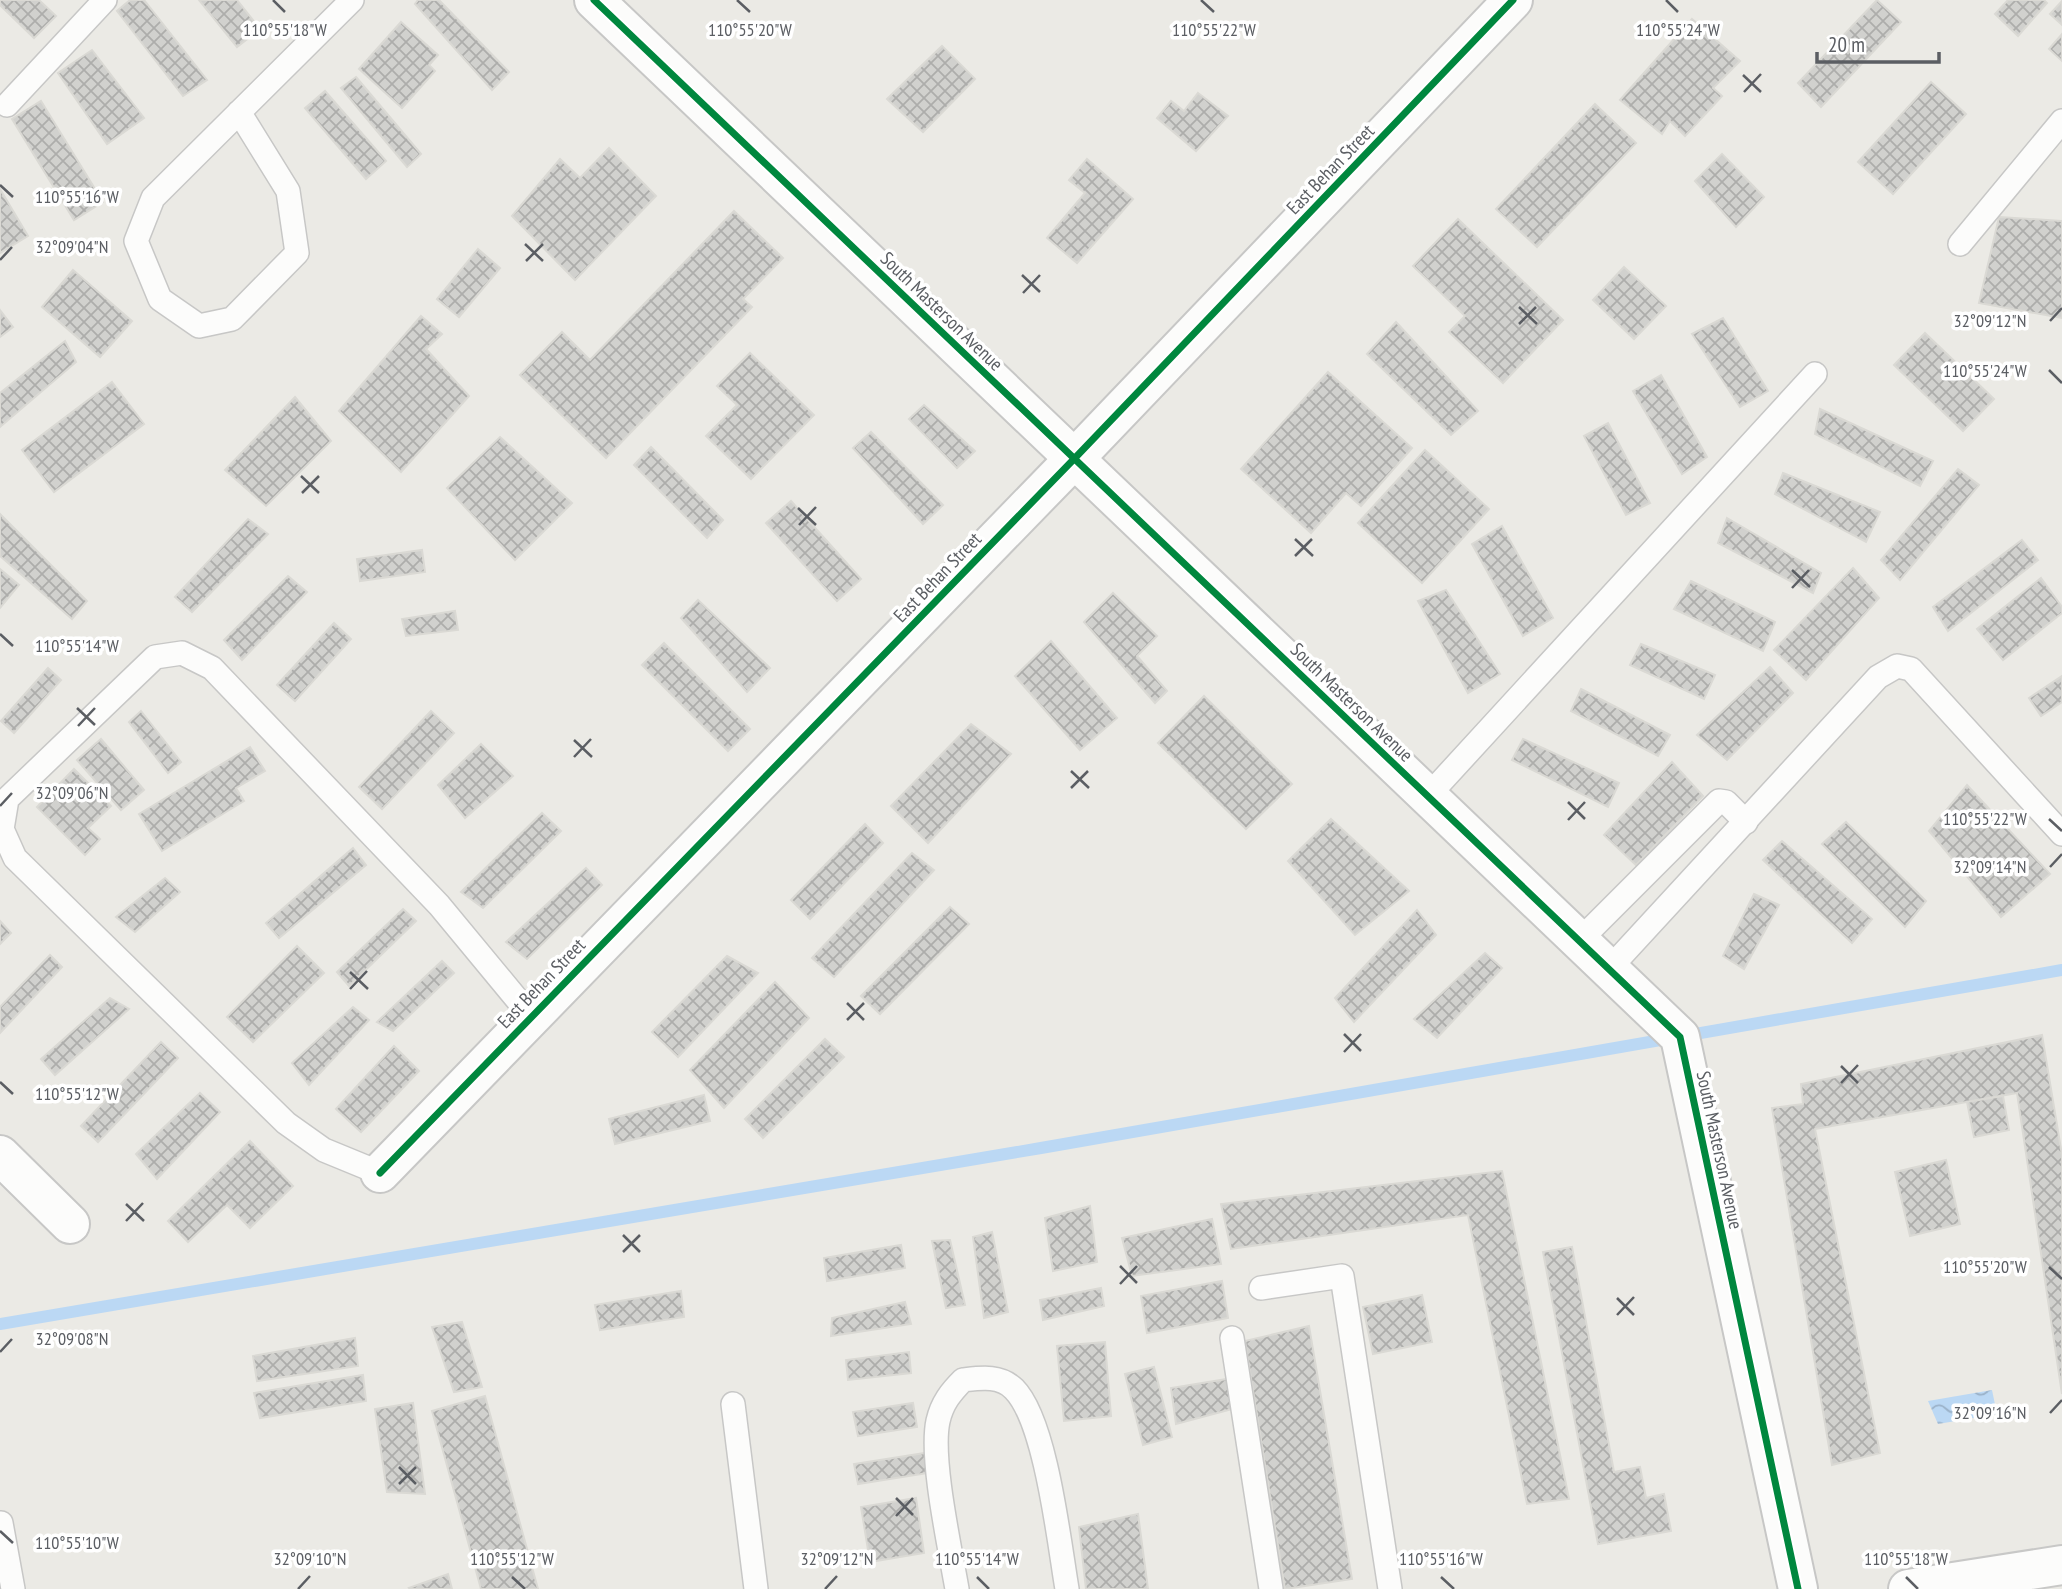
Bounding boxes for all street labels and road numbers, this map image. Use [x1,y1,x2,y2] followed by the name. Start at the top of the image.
[1281,118,1379,219] street label: East Behan Street
[876,246,1008,376] street label: South Masterson Avenue
[888,526,986,627] street label: East Behan Street
[1286,637,1418,767] street label: South Masterson Avenue
[492,932,590,1033] street label: East Behan Street
[1692,1069,1749,1231] street label: South Masterson Avenue

